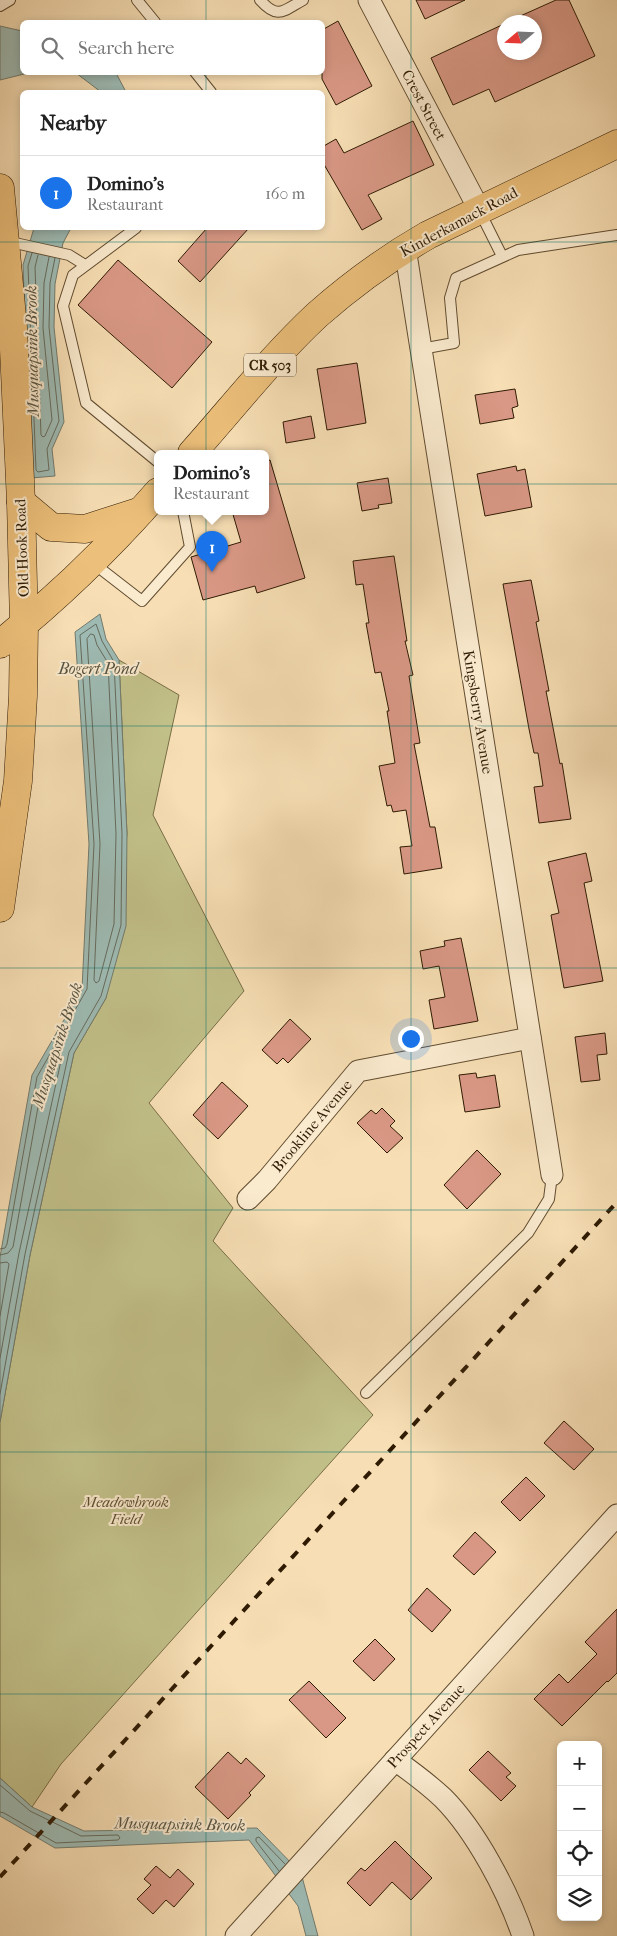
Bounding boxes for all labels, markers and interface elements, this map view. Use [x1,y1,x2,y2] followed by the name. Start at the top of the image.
[497,15,542,60] north arrow
[20,20,325,75] search box
[38,34,66,62] icon: search
[78,37,174,59] text: Search here
[398,67,450,144] street label: Crest Street
[40,111,106,135] text: Nearby
[87,173,164,195] text: Domino's
[397,183,522,261] street label: Kinderkamack Road
[53,184,59,203] text: 1
[265,184,305,203] text: 160 m
[87,195,163,214] text: Restaurant
[21,285,43,418] water label: Musquapsink Brook
[244,354,296,376] road number: CR 503
[154,450,269,515] popup
[173,462,250,484] text: Domino's
[173,484,249,503] text: Restaurant
[11,498,33,598] street label: Old Hook Road
[196,531,228,572] pin: 1
[459,649,497,776] street label: Kingsberry Avenue
[57,659,140,678] water label: Bogert Pond
[27,980,86,1111] water label: Musquapsink Brook
[398,1026,424,1052] your location
[268,1076,356,1176] street label: Brookline Avenue
[82,1493,169,1528] park label: Meadowbrook Field
[383,1680,469,1772] street label: Prospect Avenue
[557,1741,602,1921] map controls
[557,1741,602,1786] button: +
[557,1786,602,1831] button: −
[113,1813,246,1835] water label: Musquapsink Brook
[557,1831,602,1876] button: locate
[557,1876,602,1921] button: layers

